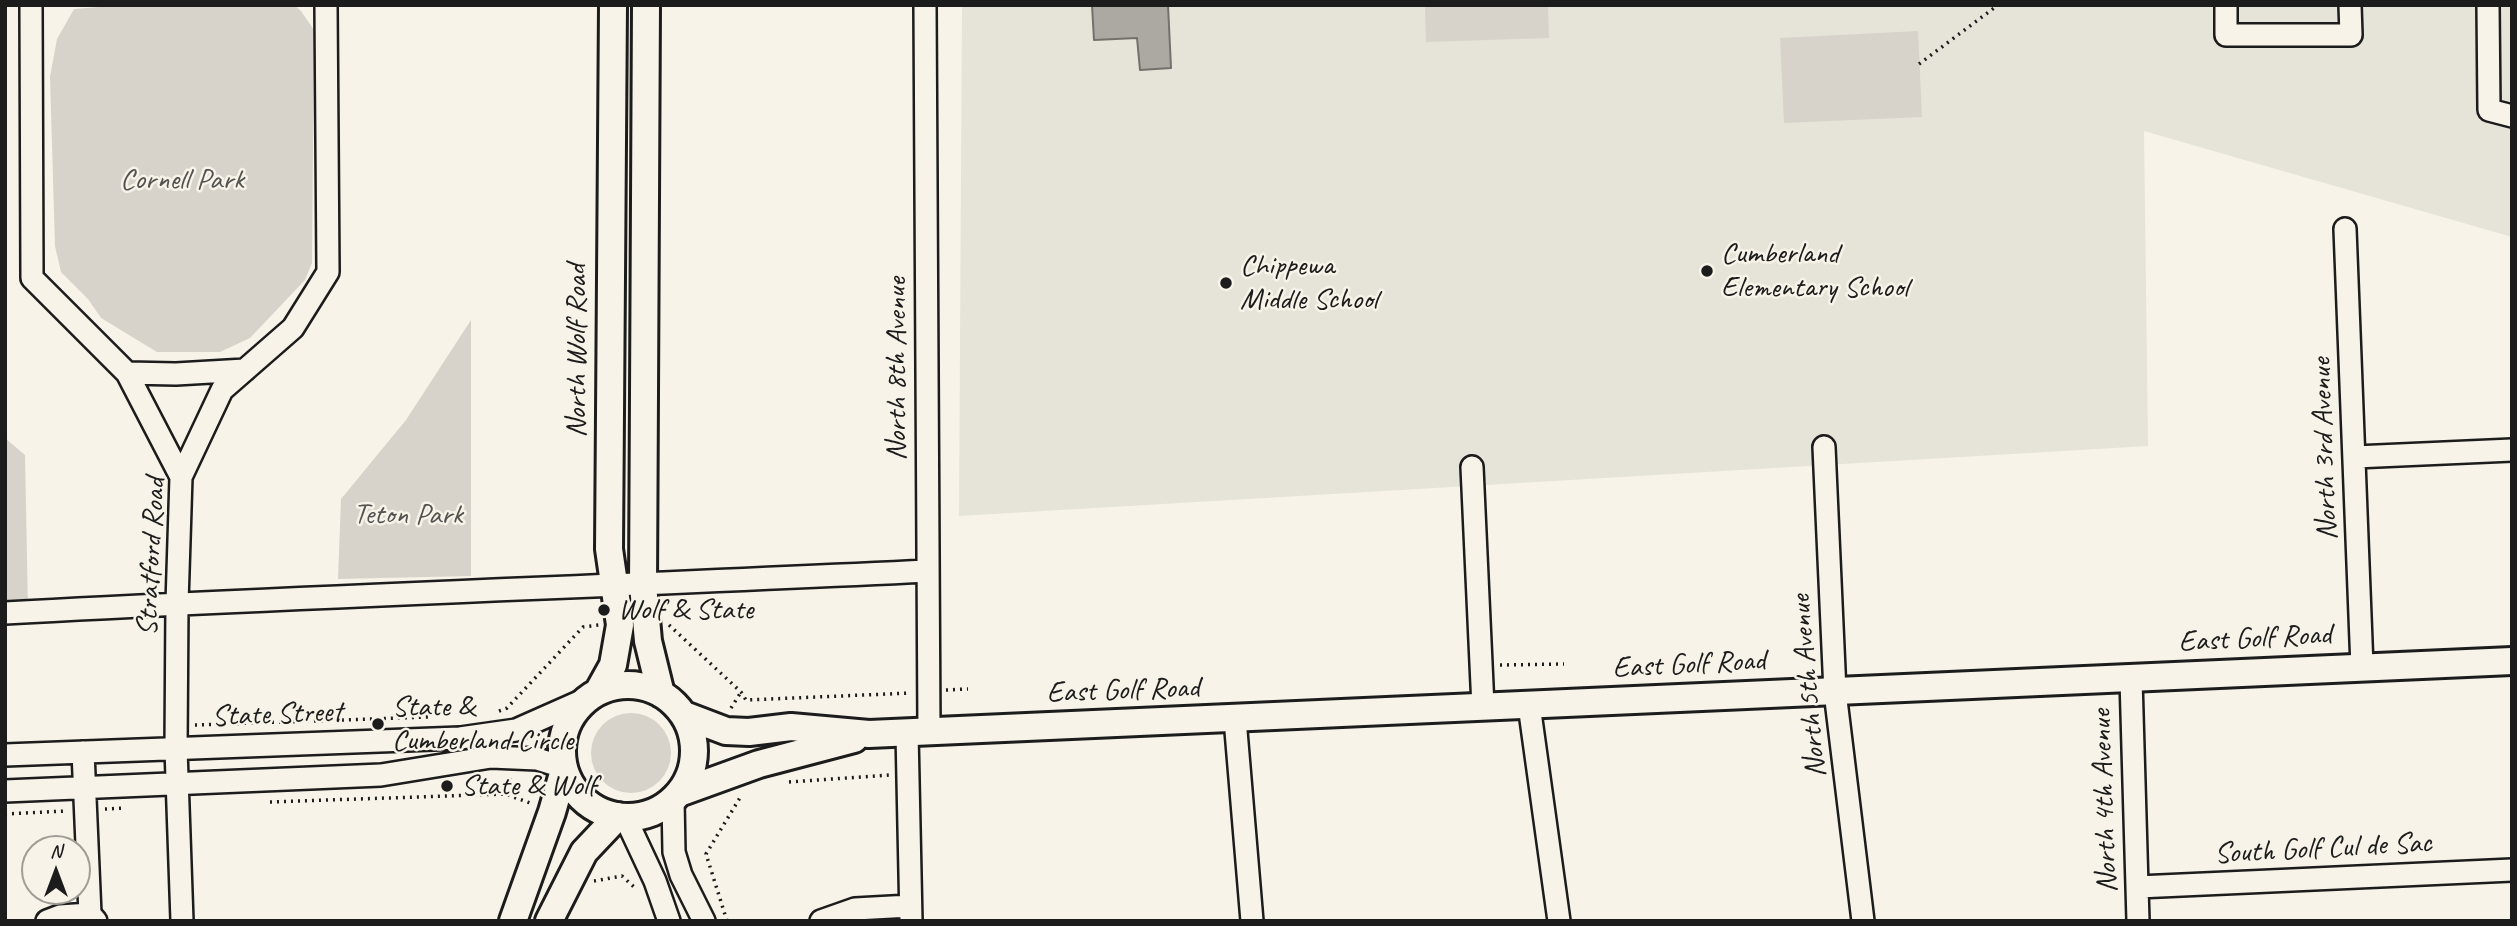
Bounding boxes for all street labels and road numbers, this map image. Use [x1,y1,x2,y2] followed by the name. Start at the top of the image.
[559,264,595,438] street label: North Wolf Road
[879,277,915,461] street label: North 8th Avenue
[2304,357,2346,541] street label: North 3rd Avenue
[130,477,174,637] street label: Stratford Road
[1783,593,1835,779] street label: North 5th Avenue
[2178,617,2332,661] street label: East Golf Road
[1612,643,1766,687] street label: East Golf Road
[1046,670,1200,712] street label: East Golf Road
[211,695,343,735] street label: State Street
[2084,709,2126,893] street label: North 4th Avenue
[2213,825,2433,873] street label: South Golf Cul de Sac

